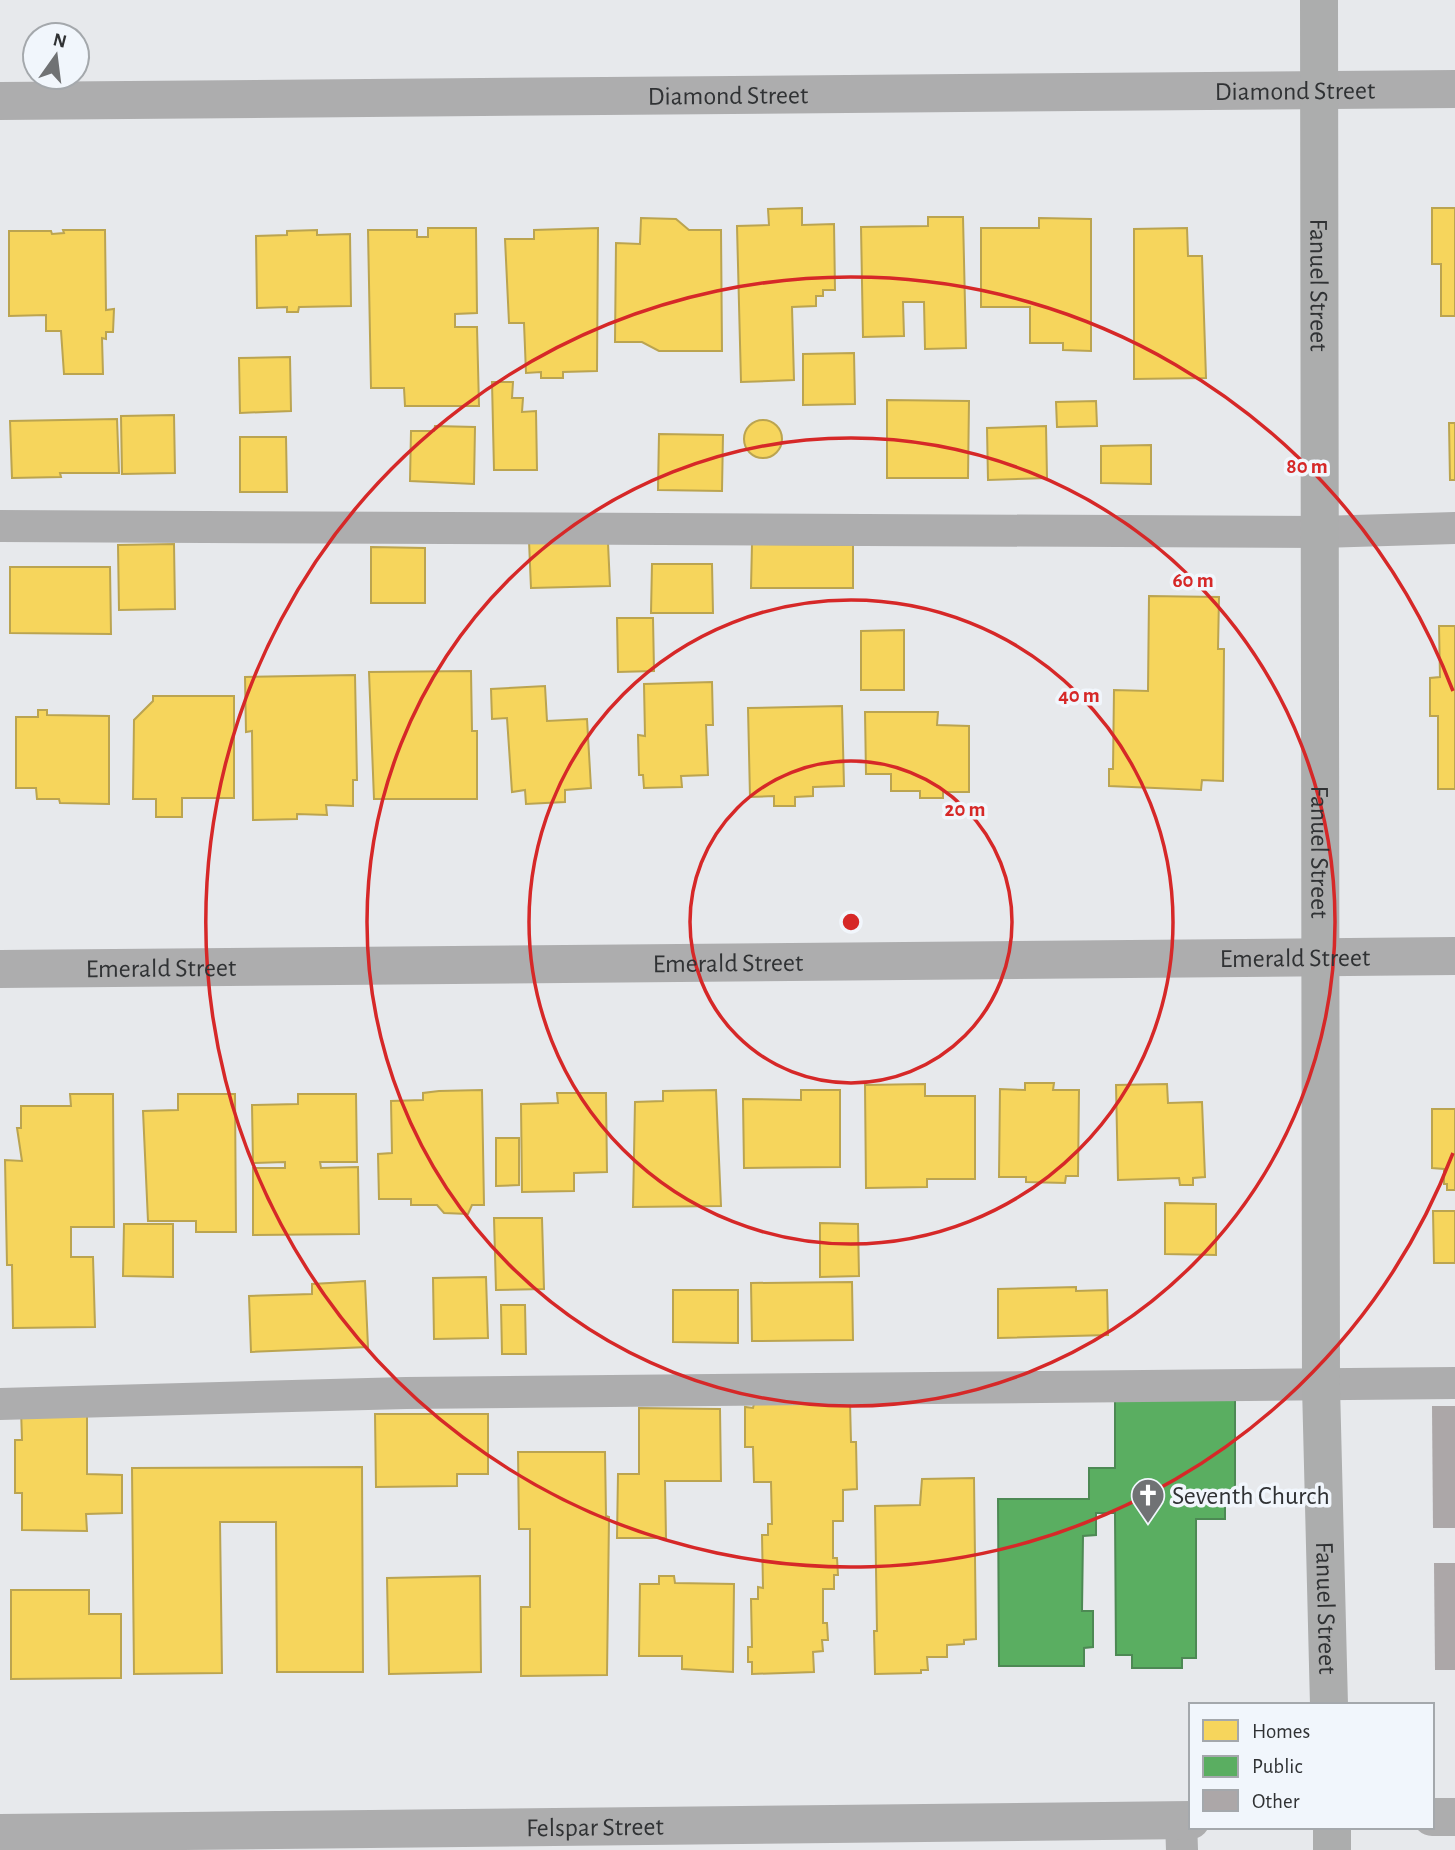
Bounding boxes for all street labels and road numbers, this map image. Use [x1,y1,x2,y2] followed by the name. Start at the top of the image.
[1215,78,1375,105] street label: Diamond Street
[648,82,808,110] street label: Diamond Street
[1305,219,1332,351] street label: Fanuel Street
[1306,786,1332,918] street label: Fanuel Street
[1219,945,1370,972] street label: Emerald Street
[653,950,803,977] street label: Emerald Street
[86,955,236,982] street label: Emerald Street
[1311,1541,1340,1675] street label: Fanuel Street
[526,1814,664,1841] street label: Felspar Street

